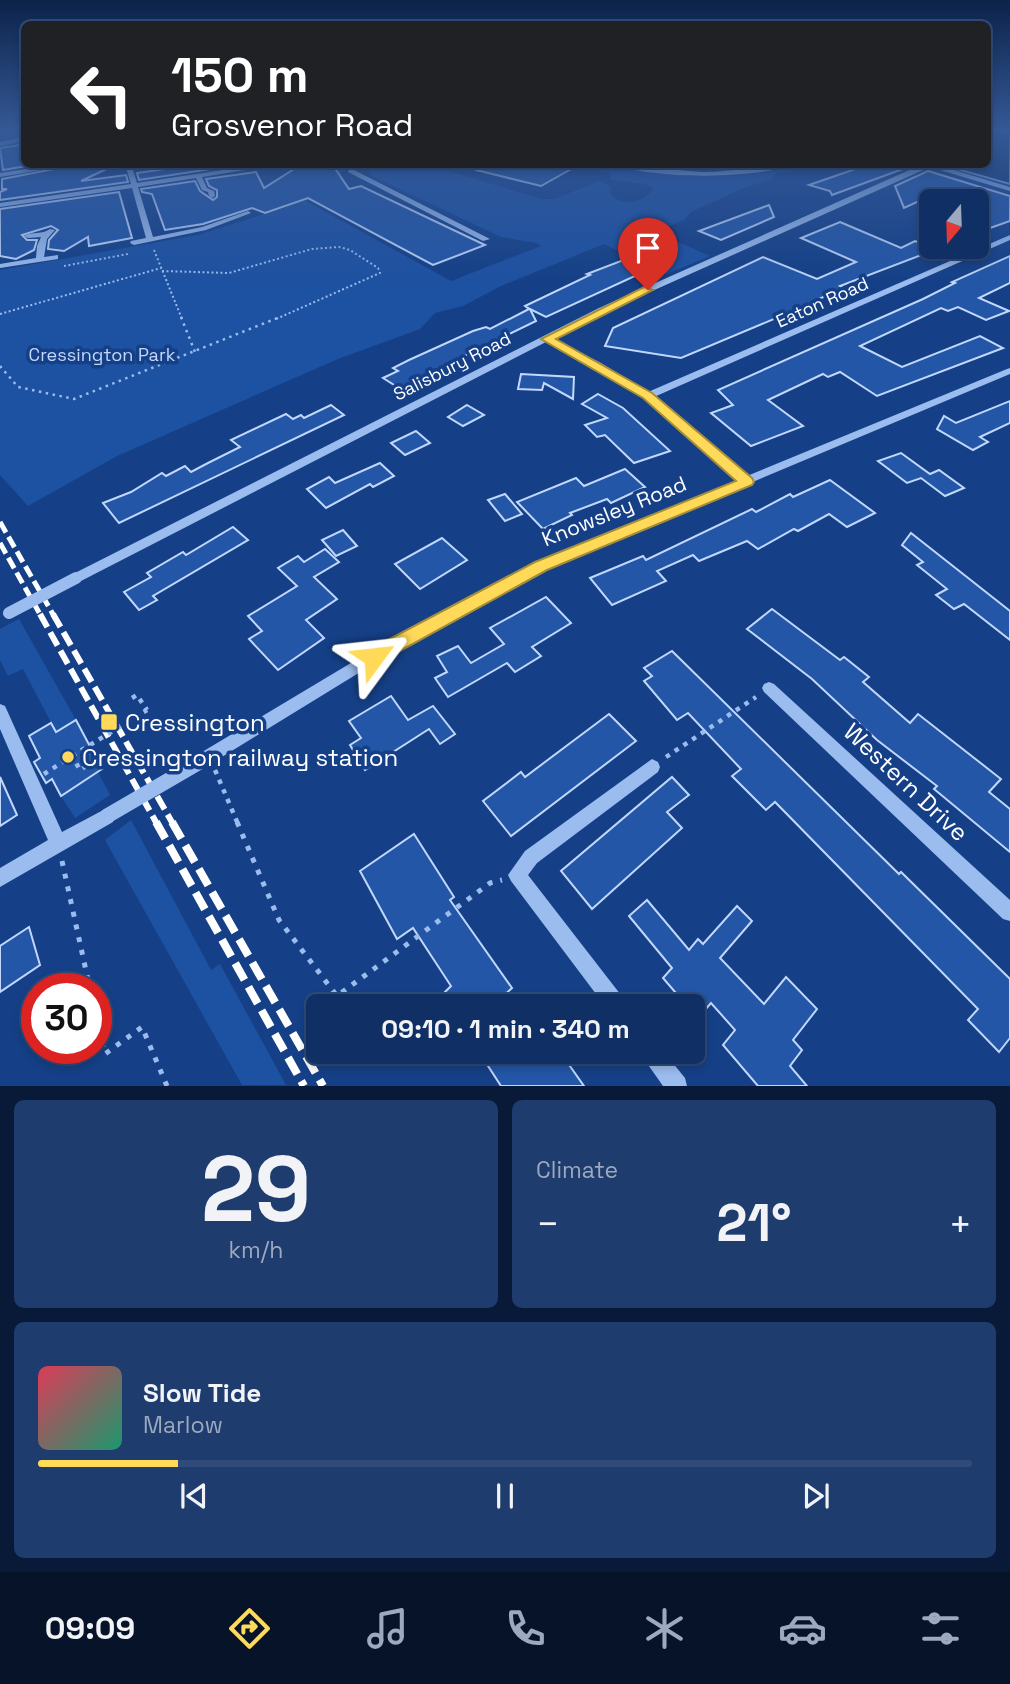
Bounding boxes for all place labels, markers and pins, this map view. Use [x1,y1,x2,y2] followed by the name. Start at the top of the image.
[618,218,678,290] pin
[125,707,265,738] place label: Cressington
[99,712,119,732] marker: Cressington
[82,742,398,773] place label: Cressington railway station
[60,749,76,765] marker: Cressington railway station

